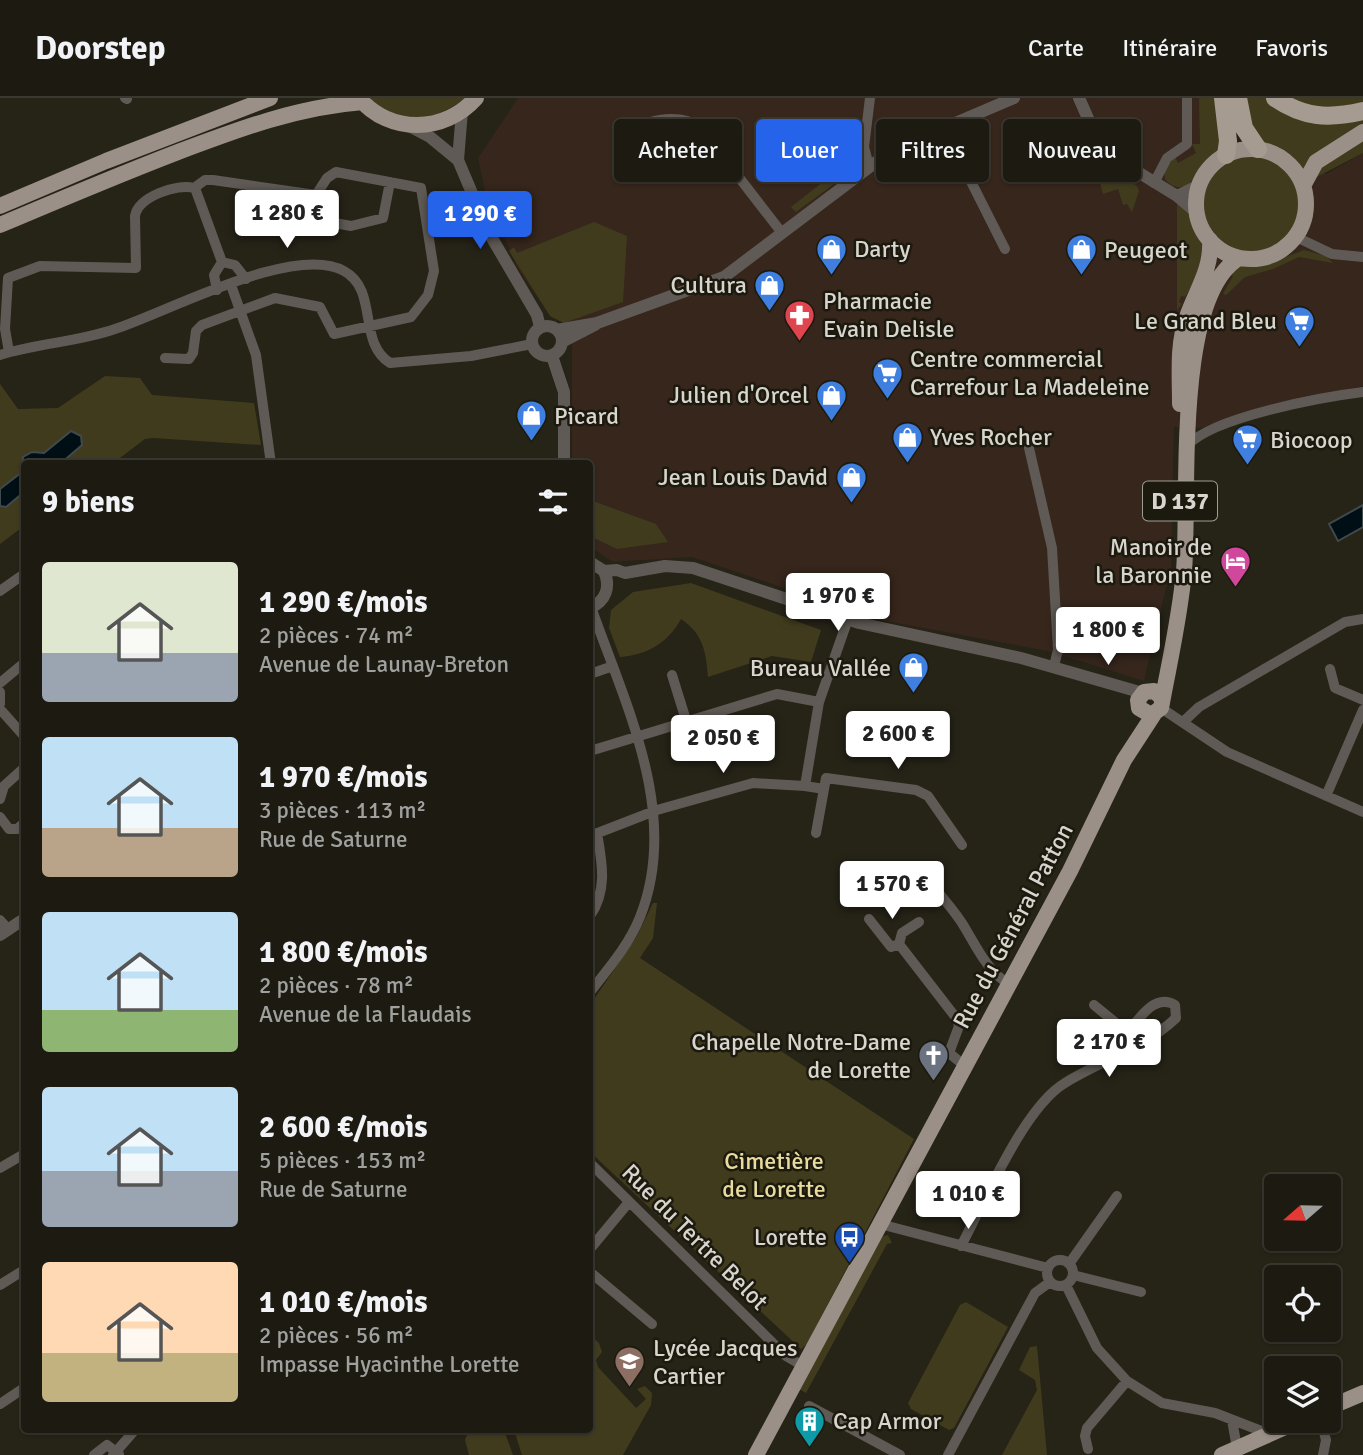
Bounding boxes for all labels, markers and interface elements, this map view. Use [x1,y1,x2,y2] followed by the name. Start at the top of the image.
[35,28,165,69] text: Doorstep
[1028,33,1084,63] text: Carte
[1122,33,1217,63] text: Itinéraire
[1255,33,1328,63] text: Favoris
[614,119,742,182] chip: Acheter
[756,119,862,182] chip: Louer
[876,119,989,182] chip: Filtres
[1003,119,1141,182] chip: Nouveau
[222,190,352,250] pin: 1 280 €
[415,192,545,251] pin: 1 290 €
[251,198,323,227] text: 1 280 €
[444,199,516,228] text: 1 290 €
[814,232,848,276] shop icon: Darty
[1064,233,1098,277] shop icon: Peugeot
[854,234,911,264] place label: Darty
[1104,235,1187,265] place label: Peugeot
[753,268,787,312] shop icon: Cultura
[671,270,747,300] place label: Cultura
[823,286,955,344] place label: Pharmacie Evain Delisle
[783,298,817,342] pharmacy icon: Pharmacie Evain Delisle
[1283,304,1317,348] supermarket icon: Le Grand Bleu
[1134,306,1277,336] place label: Le Grand Bleu
[910,344,1150,402] place label: Centre commercial Carrefour La Madeleine
[870,356,904,400] supermarket icon: Centre commercial Carrefour La Madeleine
[815,378,849,422] shop icon: Julien d'Orcel
[669,380,809,410] place label: Julien d'Orcel
[514,399,548,443] shop icon: Picard
[554,401,619,431] place label: Picard
[890,420,924,464] shop icon: Yves Rocher
[930,422,1052,452] place label: Yves Rocher
[1230,423,1264,467] supermarket icon: Biocoop
[1270,425,1352,455] place label: Biocoop
[834,460,868,504] shop icon: Jean Louis David
[658,462,828,492] place label: Jean Louis David
[1143,482,1217,520] road number: D 137
[534,483,572,521] icon: filters
[42,484,134,521] text: 9 biens
[1095,532,1212,590] place label: Manoir de la Baronnie
[1218,544,1252,588] hotel icon: Manoir de la Baronnie
[773,574,903,633] pin: 1 970 €
[802,581,874,610] text: 1 970 €
[259,584,428,621] text: 1 290 €/mois
[98,590,182,674] icon: home
[1043,608,1173,667] pin: 1 800 €
[1072,615,1144,644] text: 1 800 €
[259,621,414,650] text: 2 pièces · 74 m²
[259,650,509,679] text: Avenue de Launay-Breton
[897,651,931,695] shop icon: Bureau Vallée
[750,653,891,683] place label: Bureau Vallée
[833,712,963,771] pin: 2 600 €
[658,716,788,775] pin: 2 050 €
[862,719,934,748] text: 2 600 €
[687,723,759,752] text: 2 050 €
[259,759,428,796] text: 1 970 €/mois
[98,765,182,849] icon: home
[259,796,426,825] text: 3 pièces · 113 m²
[946,818,1080,1034] street label: Rue du Général Patton
[259,825,408,854] text: Rue de Saturne
[827,862,957,921] pin: 1 570 €
[856,869,928,898] text: 1 570 €
[259,934,428,971] text: 1 800 €/mois
[98,940,182,1024] icon: home
[259,971,414,1000] text: 2 pièces · 78 m²
[259,1000,472,1029] text: Avenue de la Flaudais
[1044,1020,1174,1079] pin: 2 170 €
[691,1027,911,1085] place label: Chapelle Notre-Dame de Lorette
[1073,1027,1145,1056] text: 2 170 €
[917,1039,951,1083] church icon: Chapelle Notre-Dame de Lorette
[259,1109,428,1146] text: 2 600 €/mois
[98,1115,182,1199] icon: home
[259,1146,426,1175] text: 5 pièces · 153 m²
[722,1146,826,1204] park label: Cimetière de Lorette
[616,1158,774,1316] street label: Rue du Tertre Belot
[903,1172,1033,1231] pin: 1 010 €
[1264,1174,1340,1251] north arrow
[1264,1174,1341,1433] map controls
[259,1175,408,1204] text: Rue de Saturne
[932,1179,1004,1208] text: 1 010 €
[833,1220,867,1264] bus stop icon: Lorette
[754,1222,827,1252] place label: Lorette
[1264,1265,1341,1342] button: locate
[259,1284,428,1321] text: 1 010 €/mois
[98,1290,182,1374] icon: home
[259,1321,414,1350] text: 2 pièces · 56 m²
[653,1333,798,1391] place label: Lycée Jacques Cartier
[613,1345,647,1389] school or university icon: Lycée Jacques Cartier
[259,1350,520,1379] text: Impasse Hyacinthe Lorette
[1264,1356,1341,1433] button: layers
[793,1404,827,1448] building icon: Cap Armor
[833,1406,942,1436] place label: Cap Armor

